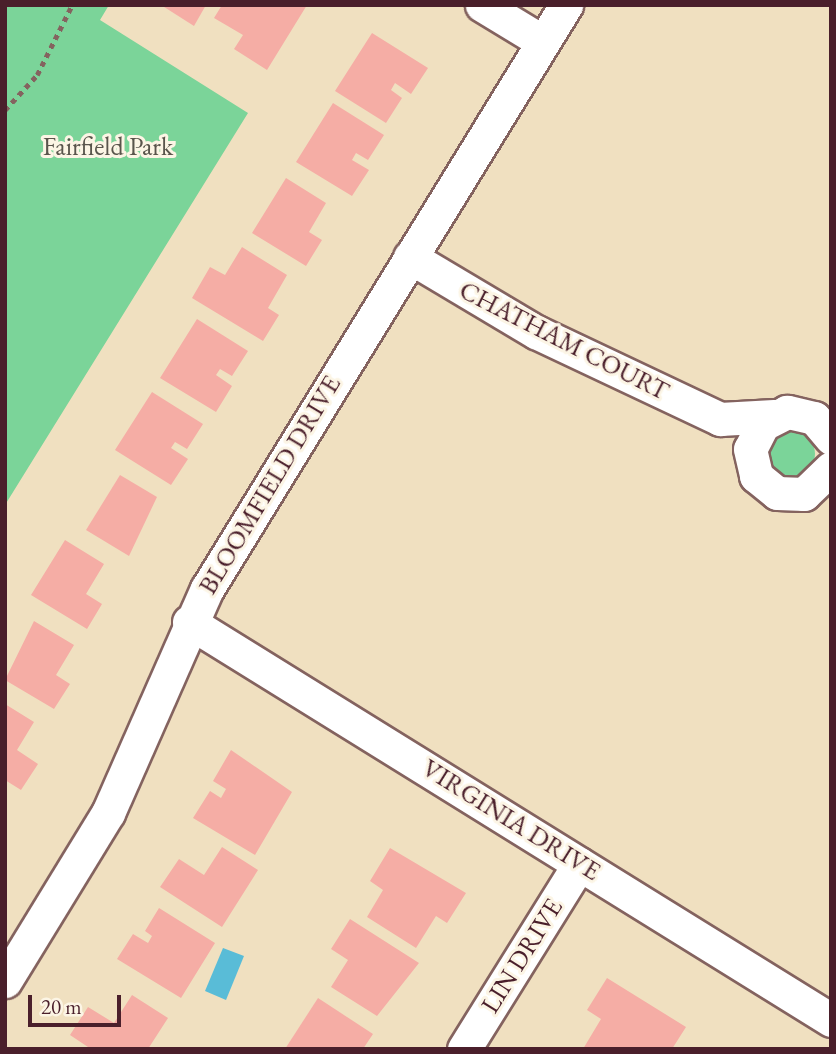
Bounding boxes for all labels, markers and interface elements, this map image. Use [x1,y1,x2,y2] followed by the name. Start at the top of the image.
[43,131,173,163] park label: Fairfield Park
[454,275,674,407] street label: CHATHAM COURT
[192,370,348,600] street label: BLOOMFIELD DRIVE
[416,753,606,887] street label: VIRGINIA DRIVE
[475,893,569,1019] street label: LIN DRIVE
[32,981,124,1025] scale bar
[41,993,82,1020] text: 20 m

